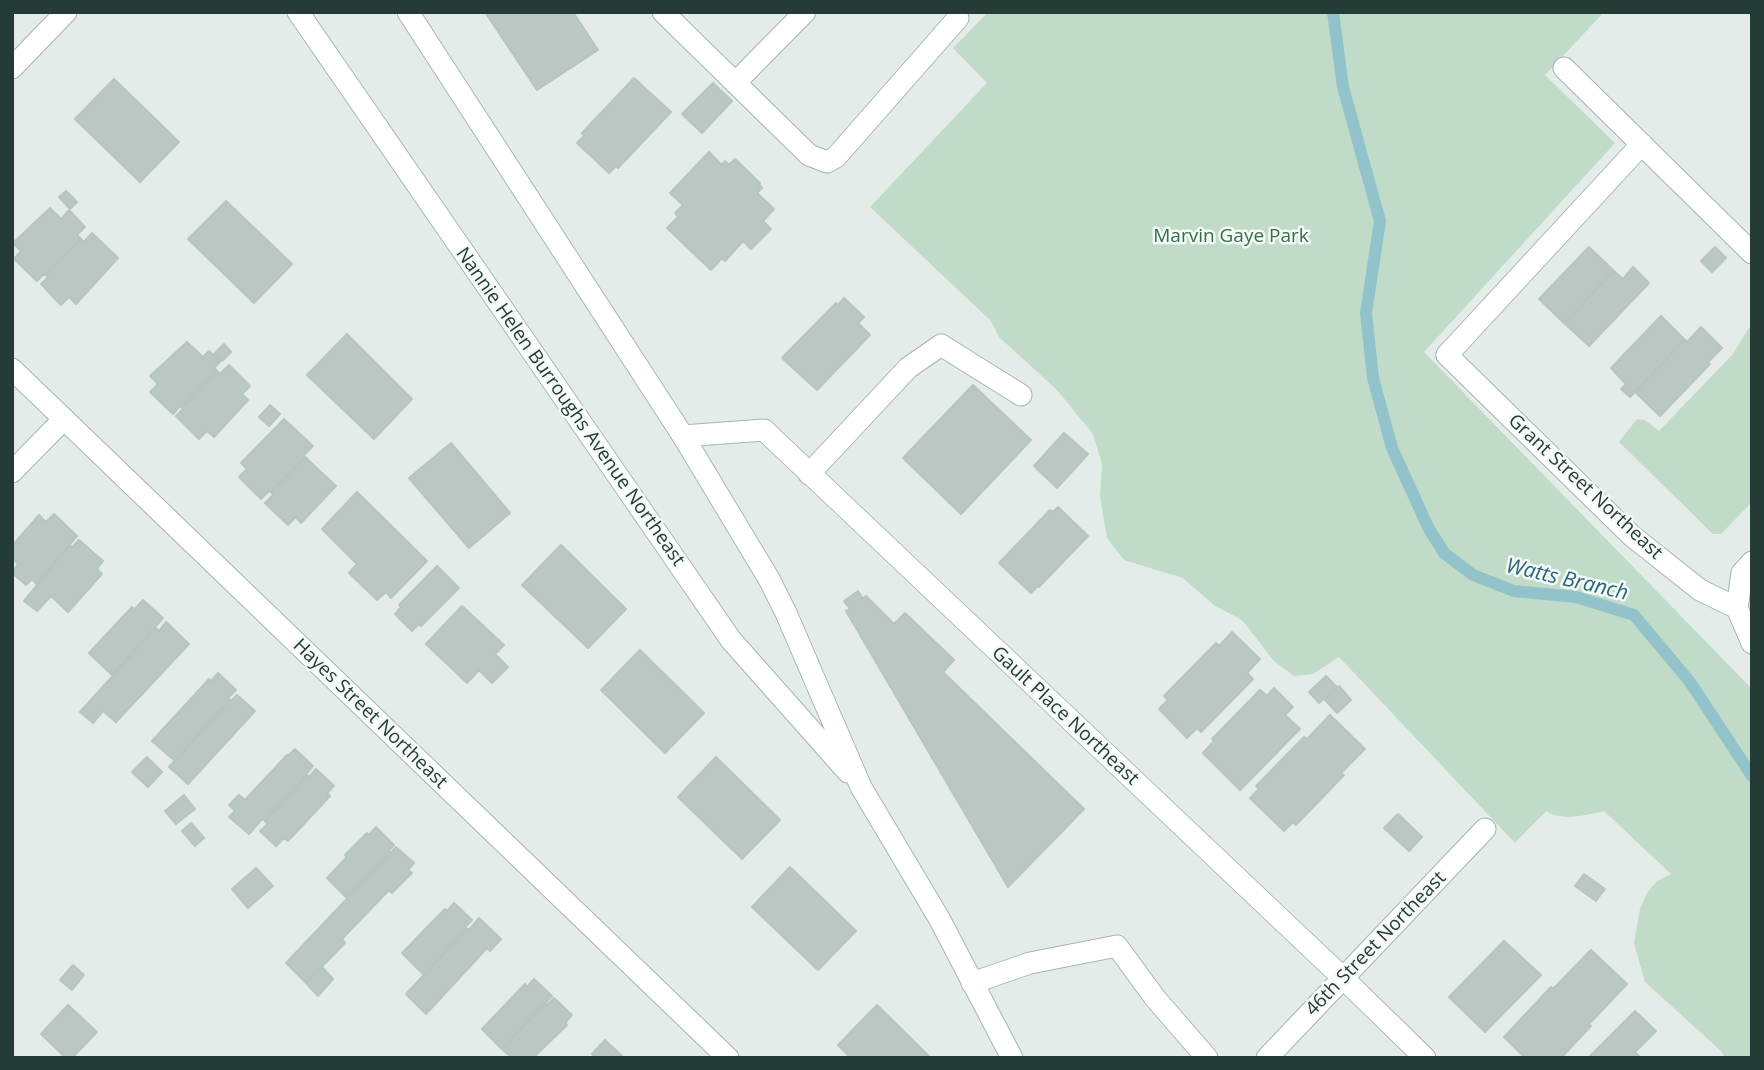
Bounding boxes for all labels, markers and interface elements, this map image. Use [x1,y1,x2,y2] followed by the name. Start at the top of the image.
[1153,226,1309,248] park label: Marvin Gaye Park
[451,243,689,571] street label: Nannie Helen Burroughs Avenue Northeast
[1503,410,1667,564] street label: Grant Street Northeast
[1503,554,1631,606] water label: Watts Branch
[288,634,452,794] street label: Hayes Street Northeast
[987,642,1143,790] street label: Gault Place Northeast
[1301,867,1451,1021] street label: 46th Street Northeast

